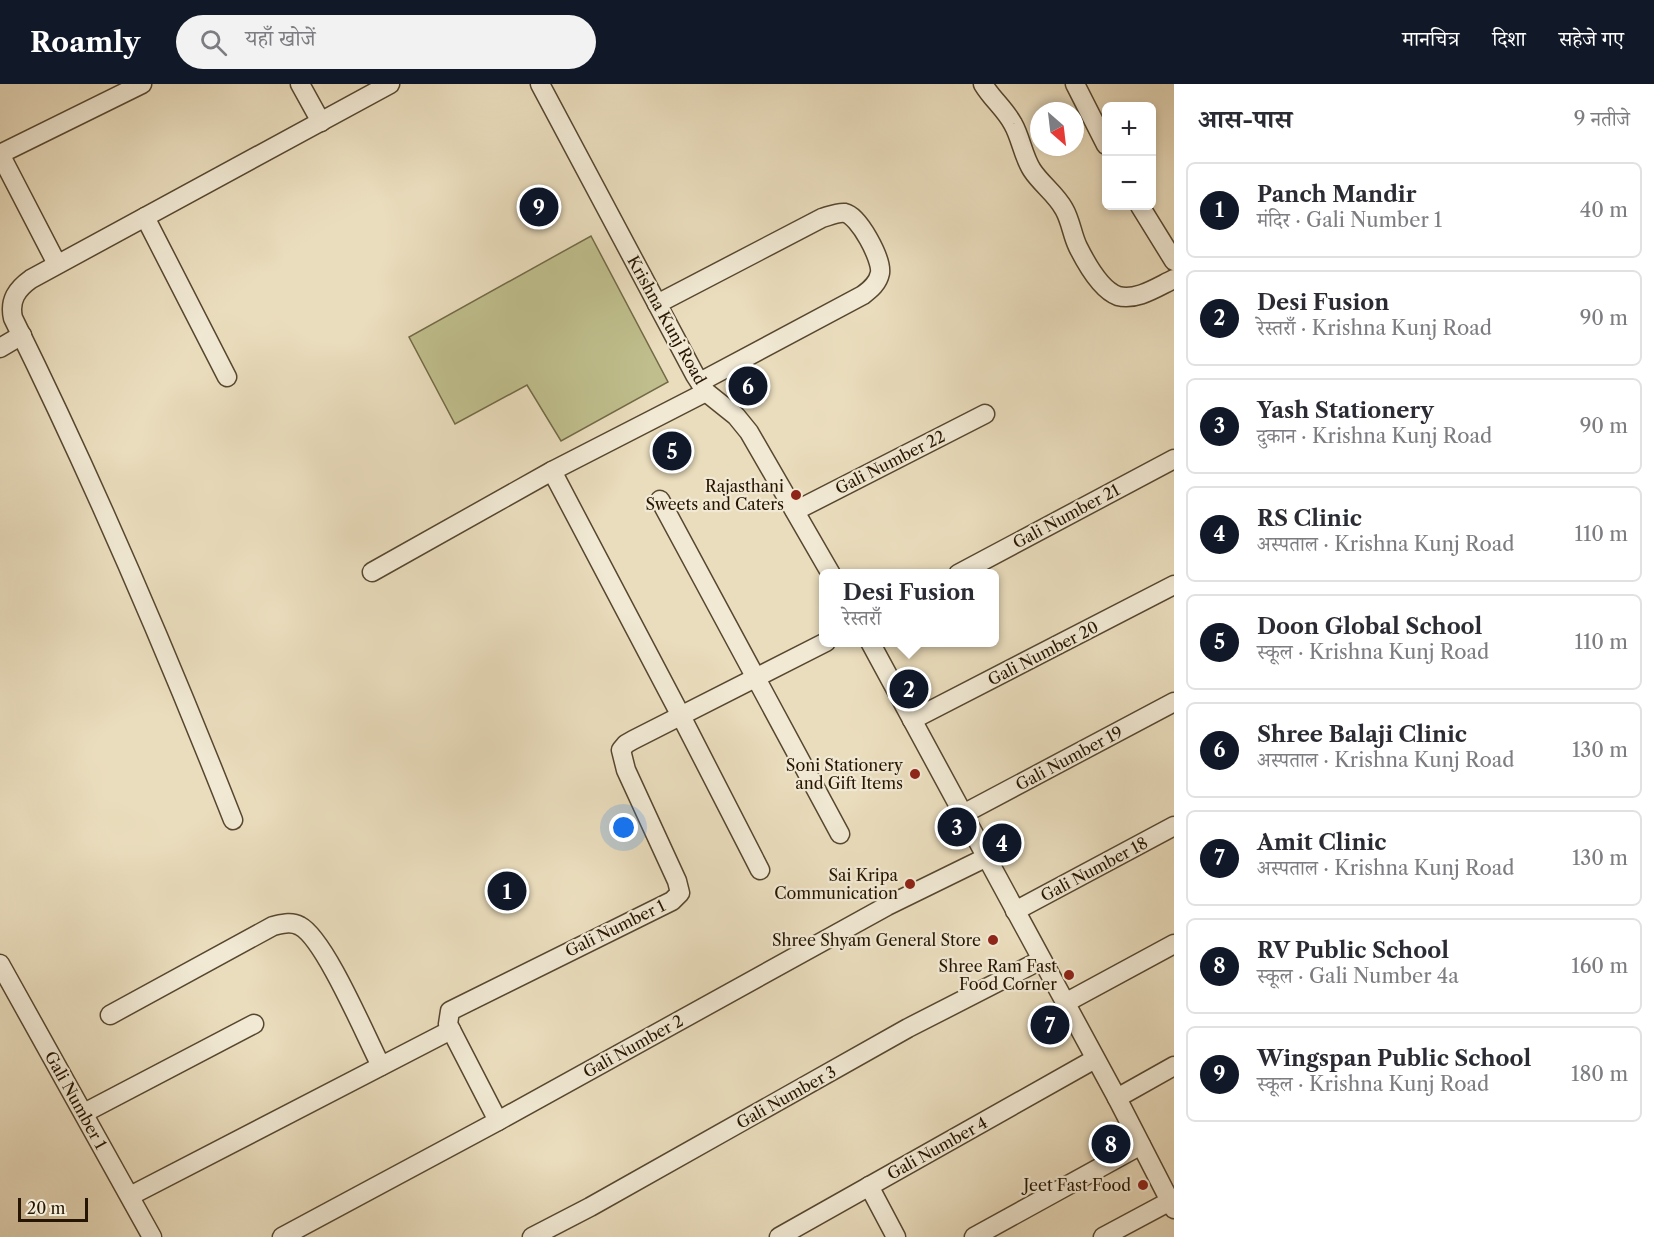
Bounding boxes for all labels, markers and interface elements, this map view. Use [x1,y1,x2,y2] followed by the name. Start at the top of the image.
[176,15,596,69] search box
[30,25,140,59] text: Roamly
[245,25,315,52] text: यहाँ खोजें
[197,26,230,59] icon: search
[1402,26,1459,51] text: मानचित्र
[1492,26,1526,51] text: दिशा
[1559,26,1624,51] text: सहेजे गए
[1030,102,1084,156] north arrow
[1102,102,1156,210] map controls
[1102,102,1156,156] button: +
[1198,103,1292,135] text: आस-पास
[1574,107,1630,131] text: 9 नतीजे
[1102,156,1156,210] button: −
[1257,181,1416,208] text: Panch Mandir
[520,184,558,230] pin: 9
[1215,198,1224,222] text: 1
[1580,198,1628,222] text: 40 m
[1257,208,1442,232] text: मंदिर · Gali Number 1
[623,252,711,388] street label: Krishna Kunj Road
[1257,289,1389,316] text: Desi Fusion
[1214,306,1225,330] text: 2
[1580,306,1628,330] text: 90 m
[1257,316,1492,340] text: रेस्तराँ · Krishna Kunj Road
[728,364,768,408] pin: 6
[1257,397,1434,424] text: Yash Stationery
[1214,414,1225,438] text: 3
[1580,414,1628,438] text: 90 m
[1257,424,1492,448] text: दुकान · Krishna Kunj Road
[832,426,948,498] street label: Gali Number 22
[652,428,692,473] pin: 5
[645,476,784,514] place label: Rajasthani Sweets and Caters
[1009,479,1123,553] street label: Gali Number 21
[789,488,803,502] marker: Rajasthani Sweets and Caters
[1257,505,1362,532] text: RS Clinic
[1214,522,1225,546] text: 4
[1575,522,1628,546] text: 110 m
[1257,532,1515,556] text: अस्पताल · Krishna Kunj Road
[819,569,999,647] popup
[843,579,975,606] text: Desi Fusion
[843,606,881,630] text: रेस्तराँ
[1257,613,1482,640] text: Doon Global School
[984,617,1102,689] street label: Gali Number 20
[1214,630,1225,654] text: 5
[1575,630,1628,654] text: 110 m
[1257,640,1489,664] text: स्कूल · Krishna Kunj Road
[890,666,928,712] pin: 2
[1012,721,1126,795] street label: Gali Number 19
[1257,721,1467,748] text: Shree Balaji Clinic
[1214,738,1225,762] text: 6
[1572,738,1628,762] text: 130 m
[1257,748,1515,772] text: अस्पताल · Krishna Kunj Road
[786,755,904,793] place label: Soni Stationery and Gift Items
[908,767,922,781] marker: Soni Stationery and Gift Items
[938,804,976,850] pin: 3
[609,813,638,842] your location
[982,820,1022,866] pin: 4
[1257,829,1386,856] text: Amit Clinic
[1037,832,1151,906] street label: Gali Number 18
[1214,846,1225,870] text: 7
[1572,846,1628,870] text: 130 m
[1257,856,1515,880] text: अस्पताल · Krishna Kunj Road
[774,865,899,903] place label: Sai Kripa Communication
[488,868,526,914] pin: 1
[903,877,917,891] marker: Sai Kripa Communication
[562,895,669,961] street label: Gali Number 1
[772,930,981,950] place label: Shree Shyam General Store
[986,933,1000,947] marker: Shree Shyam General Store
[1257,937,1449,964] text: RV Public School
[1213,954,1226,978] text: 8
[1571,954,1628,978] text: 160 m
[939,956,1057,994] place label: Shree Ram Fast Food Corner
[1257,964,1459,988] text: स्कूल · Gali Number 4a
[1062,968,1076,982] marker: Shree Ram Fast Food Corner
[1030,1002,1070,1048] pin: 7
[579,1010,687,1082] street label: Gali Number 2
[1257,1045,1531,1072] text: Wingspan Public School
[41,1048,111,1153] street label: Gali Number 1
[733,1061,839,1133] street label: Gali Number 3
[1214,1062,1225,1086] text: 9
[1571,1062,1628,1086] text: 180 m
[1257,1072,1489,1096] text: स्कूल · Krishna Kunj Road
[883,1112,991,1184] street label: Gali Number 4
[1092,1122,1130,1166] pin: 8
[1021,1175,1131,1195] place label: Jeet Fast Food
[1136,1178,1150,1192] marker: Jeet Fast Food
[18,1195,88,1222] scale bar
[27,1198,66,1218] text: 20 m

